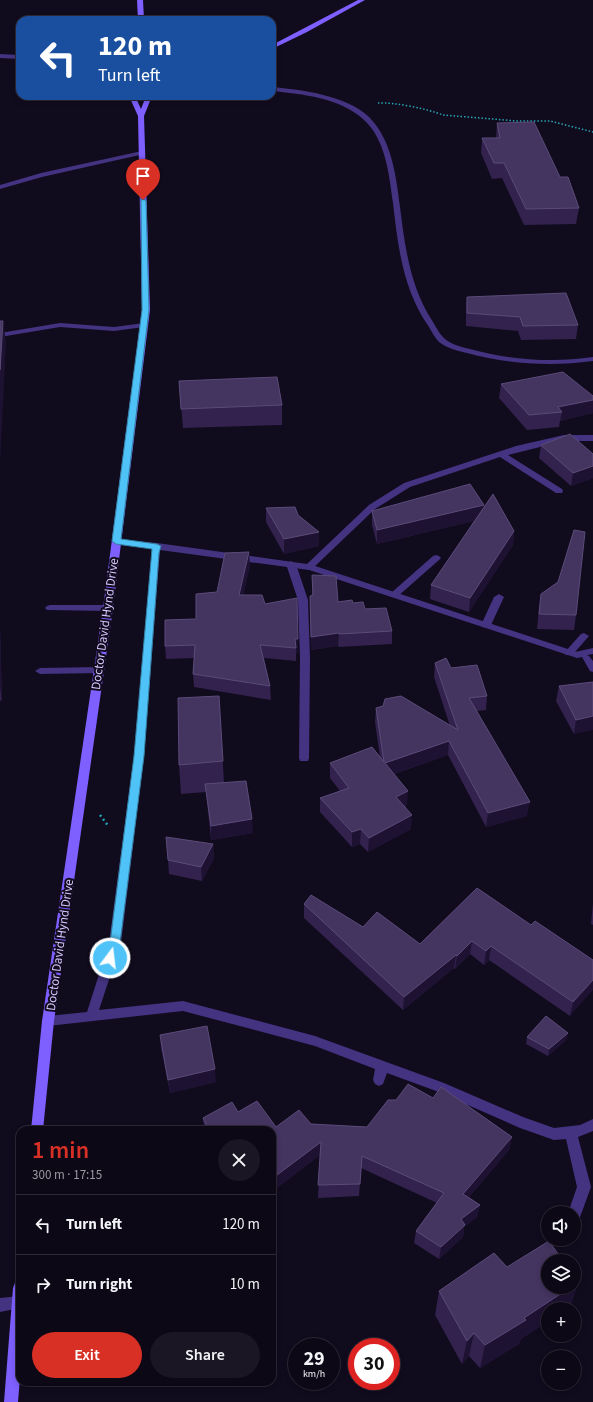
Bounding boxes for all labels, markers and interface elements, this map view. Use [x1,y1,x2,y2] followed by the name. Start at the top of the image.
[98,26,172,66] text: 120 m
[32,32,84,84] icon: left
[98,63,160,88] text: Turn left
[126,159,160,200] pin
[132,165,154,187] icon: arrive
[87,557,123,691] street label: Doctor David Hynd Drive
[42,878,78,1012] street label: Doctor David Hynd Drive
[89,937,131,979] position arrow
[32,1133,89,1168] text: 1 min
[218,1139,260,1181] button: close
[32,1166,102,1184] text: 300 m · 17:15
[541,1206,581,1390] map controls
[541,1206,581,1246] button: sound
[32,1214,54,1236] icon: left
[66,1214,122,1235] text: Turn left
[222,1214,260,1235] text: 120 m
[541,1254,581,1294] button: layers
[32,1274,54,1296] icon: right
[66,1274,132,1295] text: Turn right
[230,1274,260,1295] text: 10 m
[541,1302,581,1342] button: +
[32,1332,142,1378] button: Exit
[150,1332,260,1378] button: Share
[348,1338,400,1390] speed limit sign: 30
[303,1345,325,1373] text: 29
[541,1350,581,1390] button: −
[303,1367,325,1381] text: km/h

